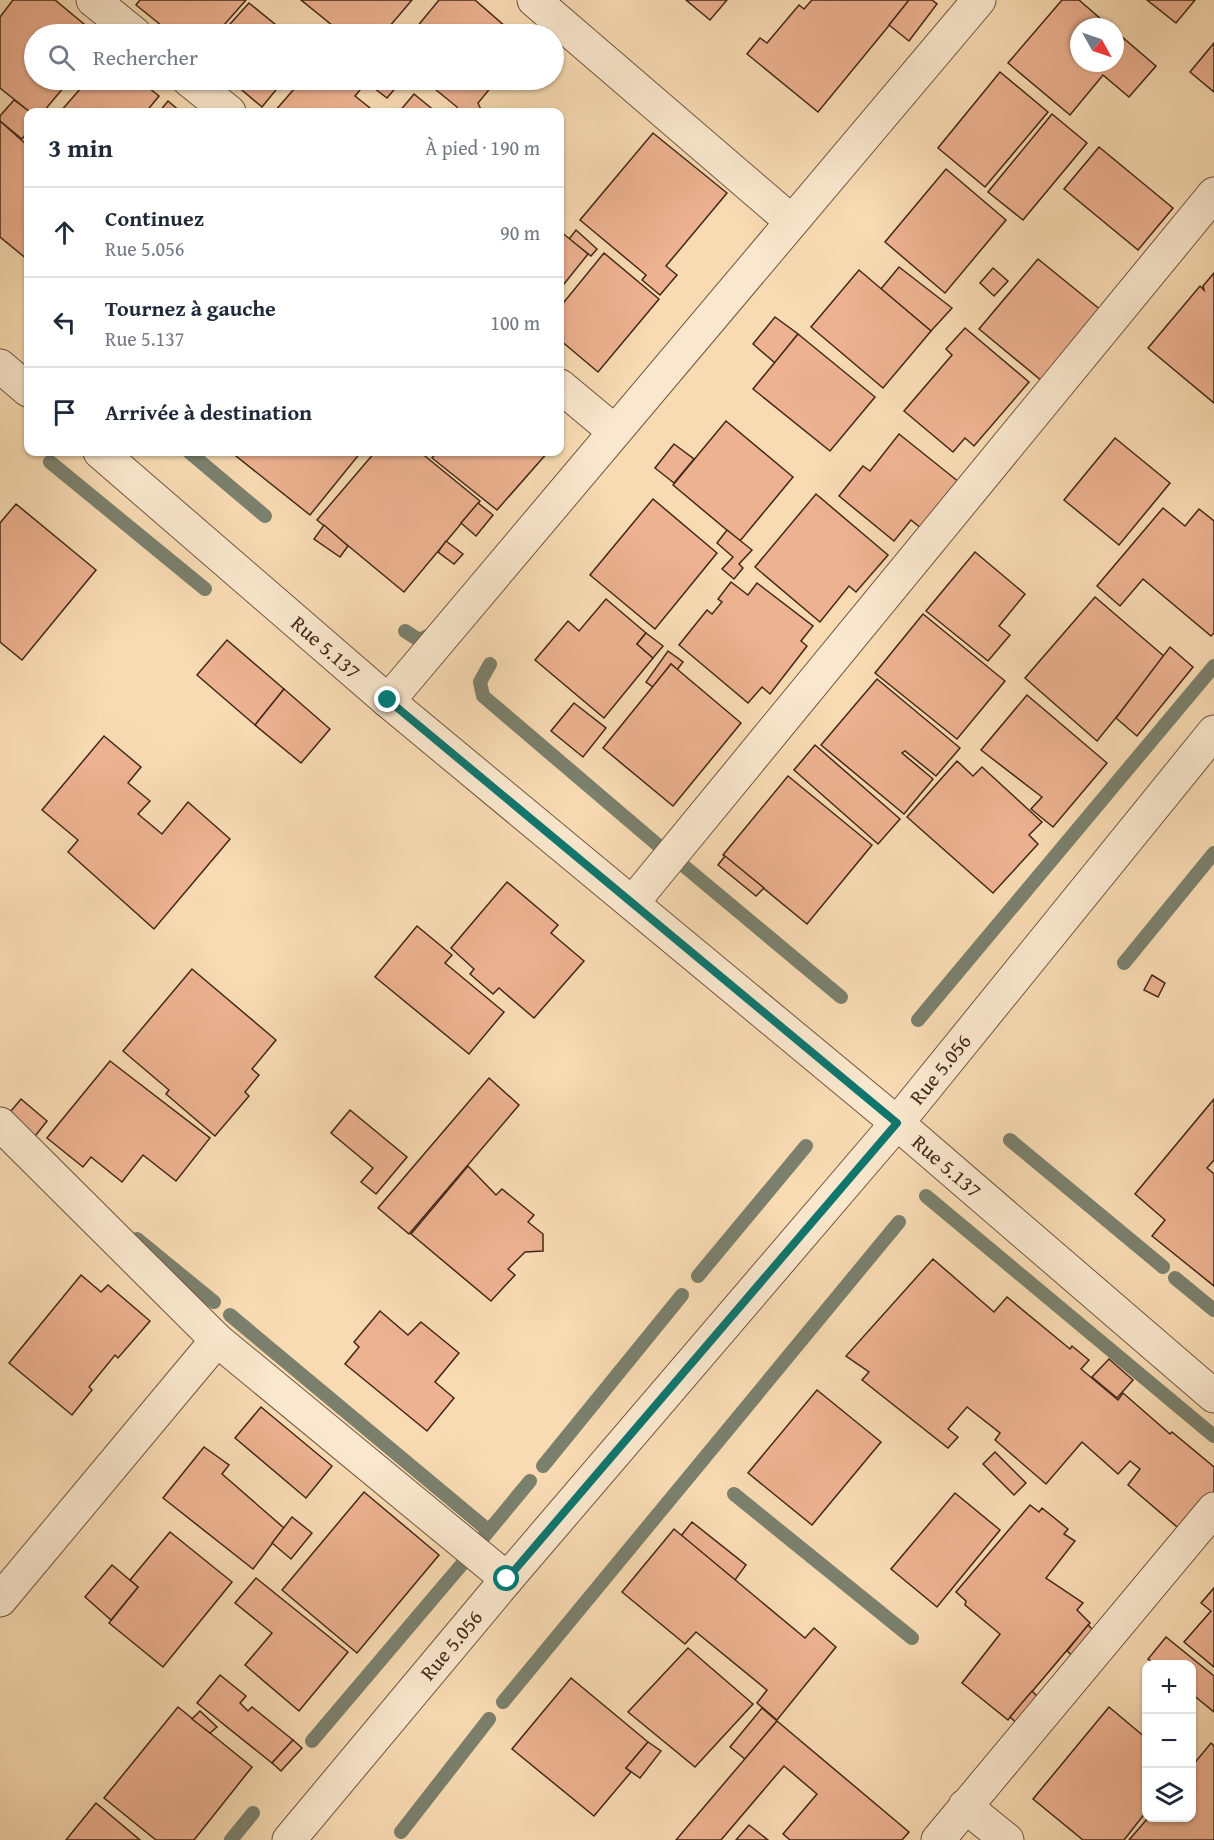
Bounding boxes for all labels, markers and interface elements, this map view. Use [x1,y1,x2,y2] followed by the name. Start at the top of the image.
[1070,18,1124,72] north arrow
[24,24,564,90] search box
[45,41,78,74] icon: search
[93,41,198,73] text: Rechercher
[48,128,113,167] text: 3 min
[425,133,540,162] text: À pied · 190 m
[105,202,204,234] text: Continuez
[48,216,81,249] icon: ahead
[500,218,540,247] text: 90 m
[105,234,185,263] text: Rue 5.056
[105,292,276,324] text: Tournez à gauche
[48,306,81,339] icon: left
[490,308,540,337] text: 100 m
[105,324,185,353] text: Rue 5.137
[48,396,81,429] icon: arrive
[105,396,312,428] text: Arrivée à destination
[284,608,368,686] street label: Rue 5.137
[374,686,400,712] route end
[902,1027,978,1111] street label: Rue 5.056
[905,1127,989,1205] street label: Rue 5.137
[493,1565,519,1591] route start
[412,1603,490,1687] street label: Rue 5.056
[1142,1660,1196,1822] map controls
[1142,1660,1196,1714] button: +
[1142,1714,1196,1768] button: −
[1142,1768,1196,1822] button: layers

